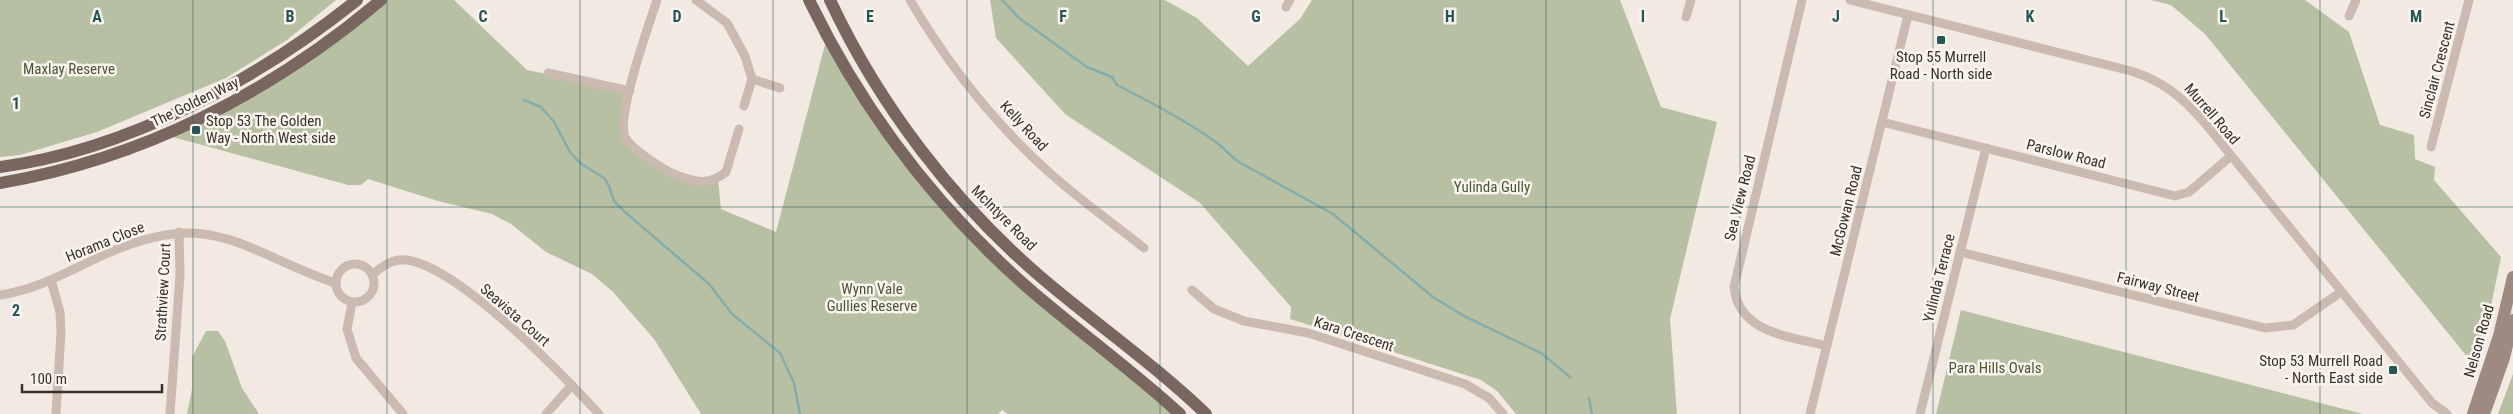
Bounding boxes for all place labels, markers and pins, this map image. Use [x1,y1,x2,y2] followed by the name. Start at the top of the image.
[1935,34,1947,46] marker: Stop 55 Murrell Road - North side
[1890,48,1992,83] place label: Stop 55 Murrell Road - North side
[206,112,336,147] place label: Stop 53 The Golden Way - North West side
[190,124,202,136] marker: Stop 53 The Golden Way - North West side
[2259,352,2383,387] place label: Stop 53 Murrell Road - North East side
[2387,364,2399,376] marker: Stop 53 Murrell Road - North East side

